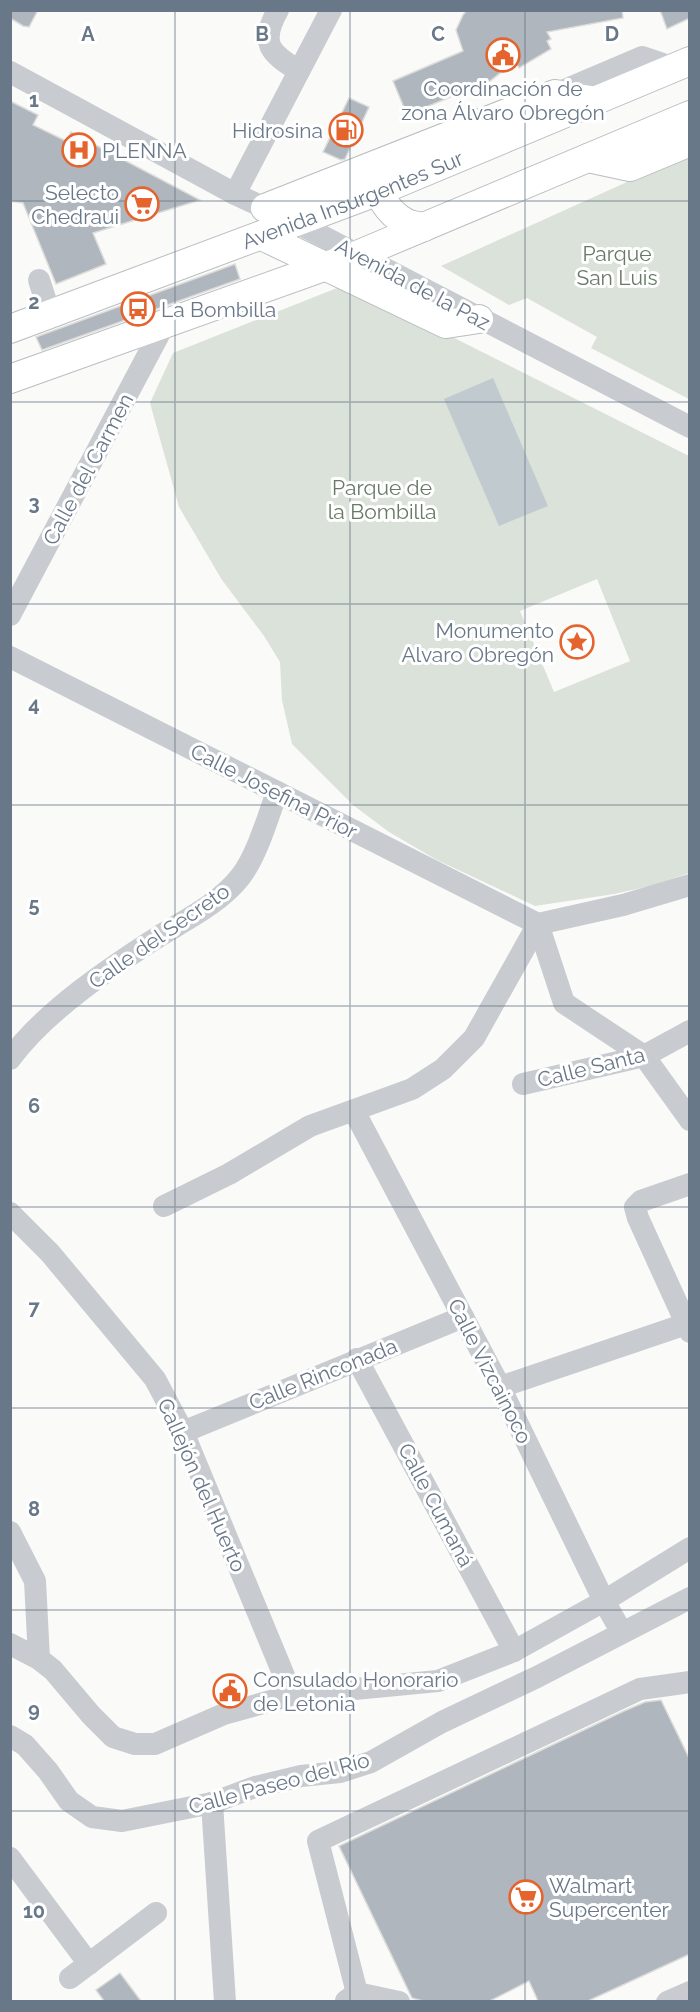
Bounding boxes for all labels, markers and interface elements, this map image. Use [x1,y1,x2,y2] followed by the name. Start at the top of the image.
[81,22,95,46] text: A
[255,22,269,46] text: B
[431,22,445,46] text: C
[605,22,619,46] text: D
[485,37,521,73] public building icon: Coordinación de zona Álvaro Obregón
[401,76,605,125] place label: Coordinación de zona Álvaro Obregón
[29,88,39,112] text: 1
[328,112,364,148] fuel station icon: Hidrosina
[232,118,323,143] place label: Hidrosina
[61,132,97,168] hospital icon: PLENNA
[102,138,187,163] place label: PLENNA
[238,145,467,254] street label: Avenida Insurgentes Sur
[31,180,119,229] place label: Selecto Chedraui
[124,186,160,222] supermarket icon: Selecto Chedraui
[332,233,494,335] street label: Avenida de la Paz
[576,241,658,290] park label: Parque San Luis
[28,290,40,314] text: 2
[120,291,156,327] bus stop icon: La Bombilla
[161,297,276,322] place label: La Bombilla
[38,389,138,549] street label: Calle del Carmen
[328,475,436,524] park label: Parque de la Bombilla
[28,491,40,515] text: 3
[401,618,554,667] place label: Monumento Alvaro Obregón
[559,624,595,660] place icon: Monumento Alvaro Obregón
[28,692,40,716] text: 4
[186,738,362,844] street label: Calle Josefina Prior
[84,878,234,994] street label: Calle del Secreto
[28,893,40,917] text: 5
[535,1042,647,1092] street label: Calle Santa
[28,1094,40,1118] text: 6
[443,1294,537,1448] street label: Calle Vizcainoco
[28,1296,40,1320] text: 7
[245,1333,401,1415] street label: Calle Rinconada
[152,1394,252,1576] street label: Callejón del Huerto
[393,1439,479,1571] street label: Calle Cumaná
[28,1497,40,1521] text: 8
[253,1667,459,1716] place label: Consulado Honorario de Letonia
[212,1673,248,1709] public building icon: Consulado Honorario de Letonia
[28,1698,40,1722] text: 9
[186,1747,372,1819] street label: Calle Paseo del Río
[549,1873,670,1922] place label: Walmart Supercenter
[508,1879,544,1915] supermarket icon: Walmart Supercenter
[23,1899,45,1923] text: 10

